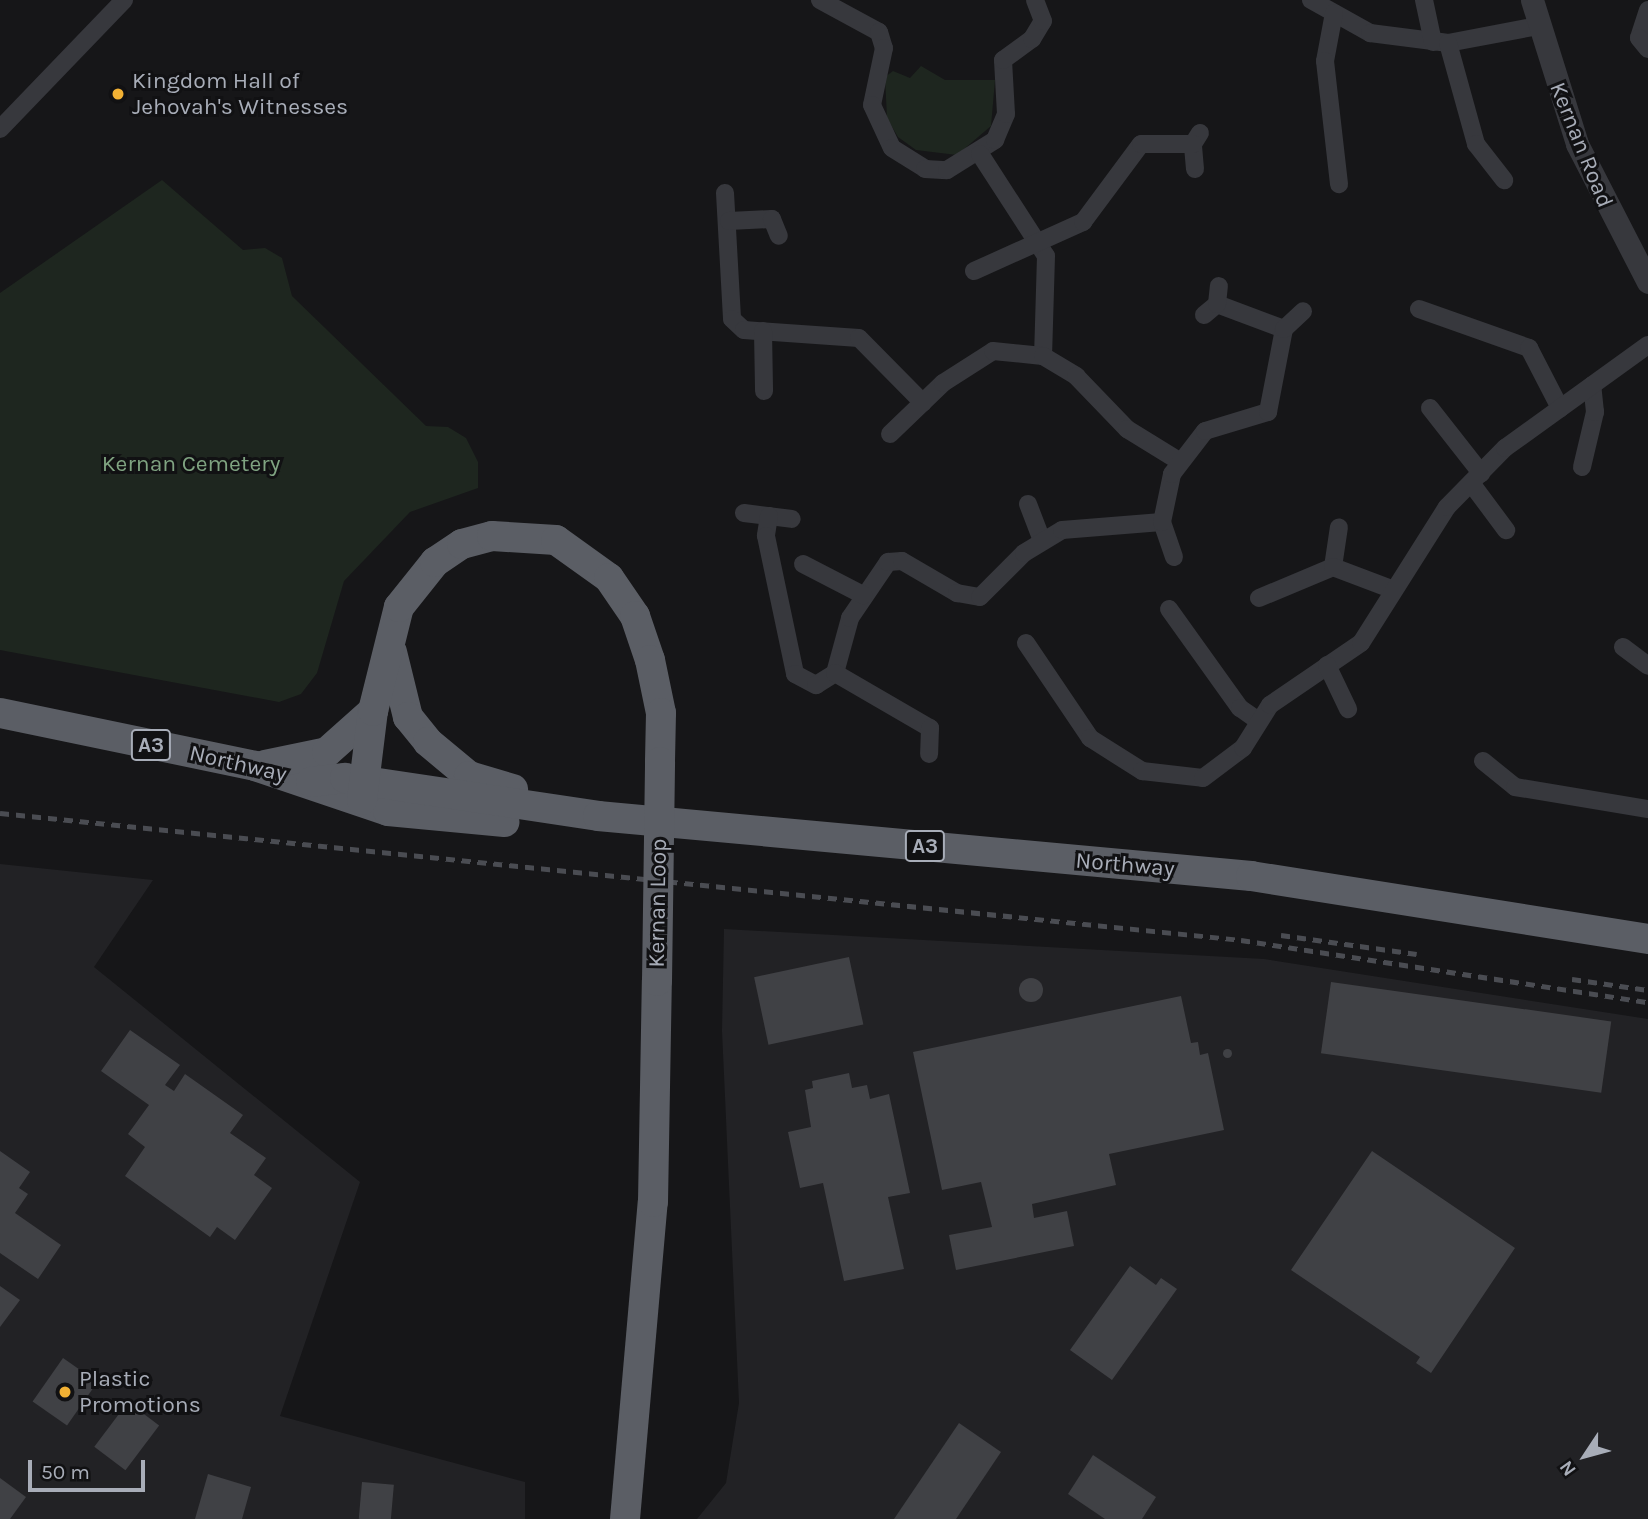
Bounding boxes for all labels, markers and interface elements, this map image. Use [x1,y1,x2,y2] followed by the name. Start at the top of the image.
[132,67,348,121] place label: Kingdom Hall of Jehovah's Witnesses
[1543,78,1619,212] street label: Kernan Road
[110,86,126,102] marker: Kingdom Hall of Jehovah's Witnesses
[102,450,280,478] park label: Kernan Cemetery
[130,728,172,762] road number: A3
[187,739,289,789] street label: Northway
[904,828,946,864] road number: A3
[643,838,673,968] street label: Kernan Loop
[1074,847,1176,883] street label: Northway
[79,1365,201,1419] place label: Plastic Promotions
[57,1384,73,1400] marker: Plastic Promotions
[1550,1421,1620,1491] north arrow
[32,1446,149,1490] scale bar
[1555,1456,1581,1480] text: N
[41,1460,90,1484] text: 50 m

